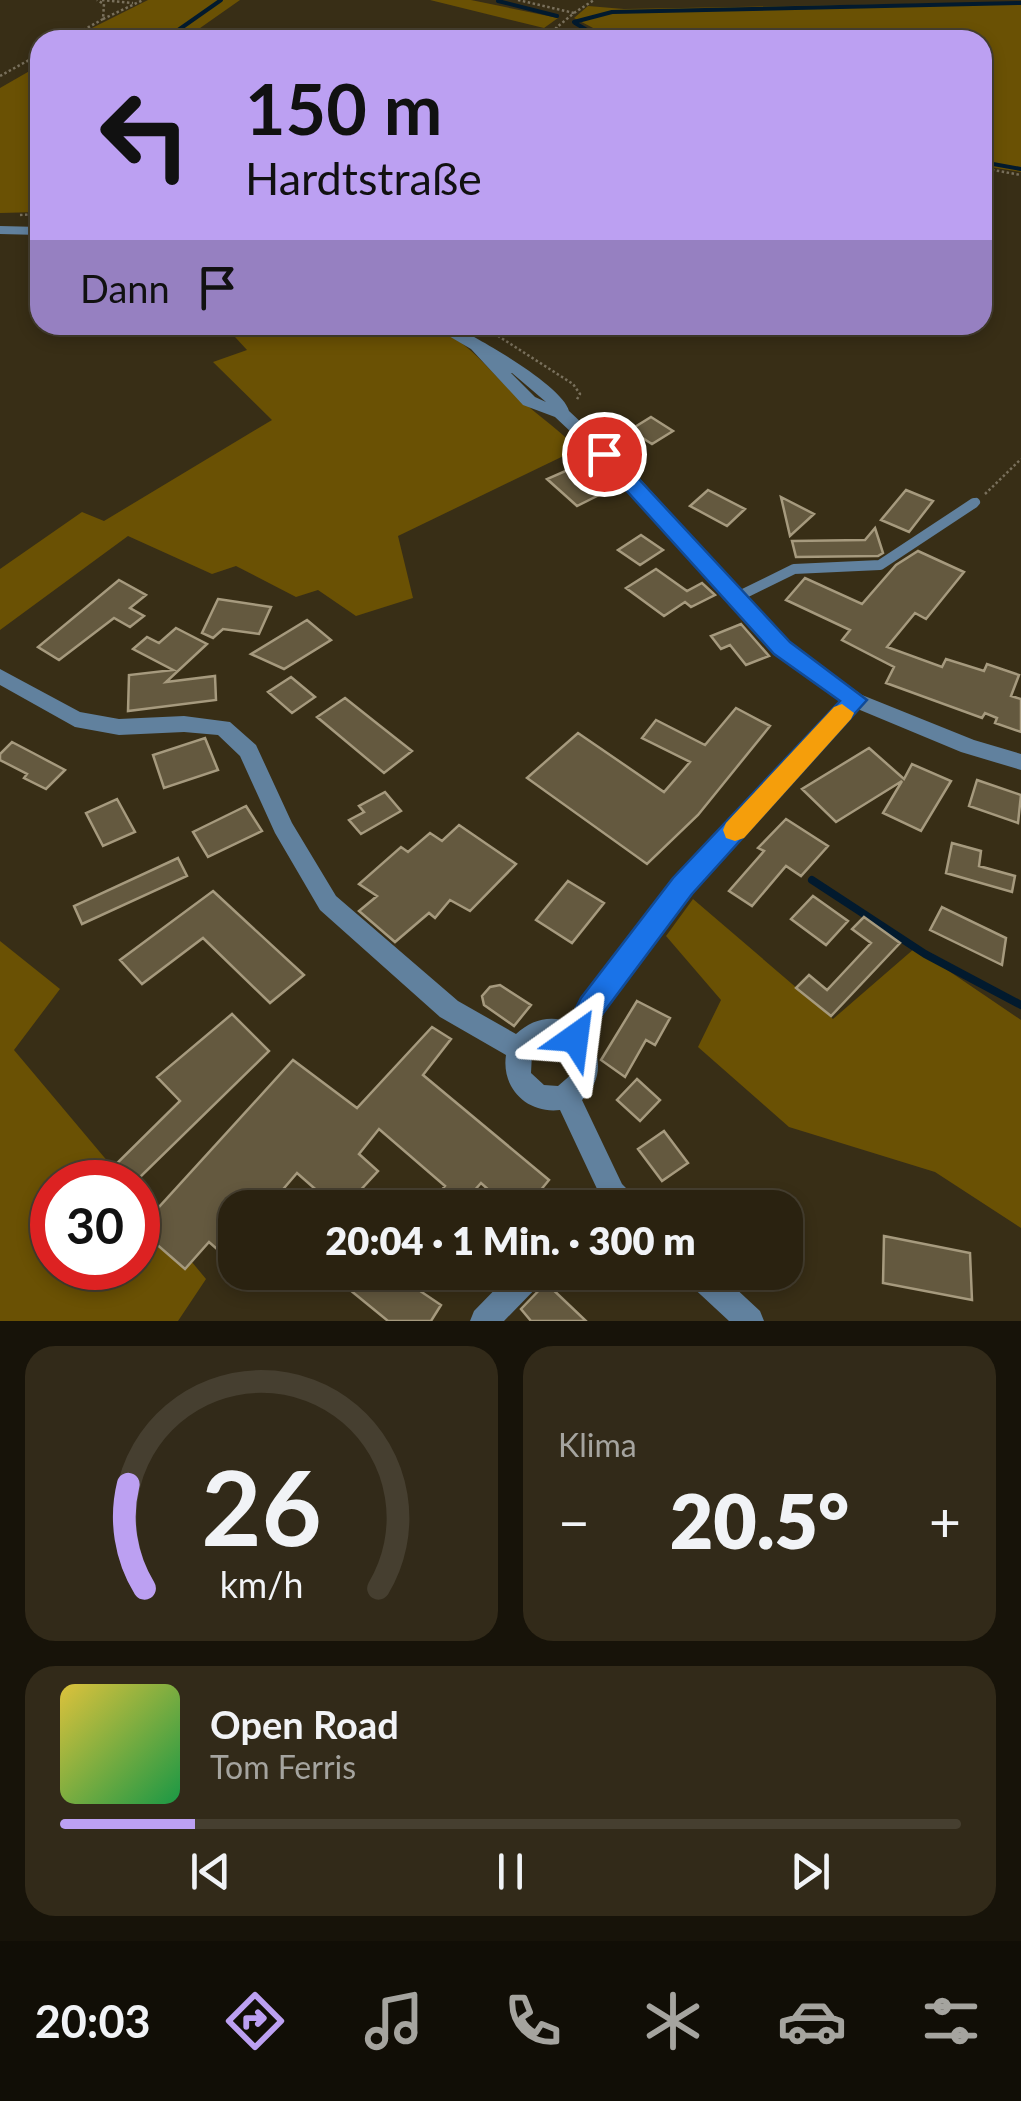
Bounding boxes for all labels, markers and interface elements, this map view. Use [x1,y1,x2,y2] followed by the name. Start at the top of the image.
[245,66,442,150] text: 150 m
[80,70,210,200] icon: left
[245,151,482,205] text: Hardtstraße
[190,260,245,315] icon: arrive
[80,265,170,311] text: Dann
[562,412,647,497] pin
[577,427,632,482] icon: arrive
[523,986,627,1090] position arrow
[30,1160,160,1290] speed limit sign: 30
[325,1217,696,1263] text: 20:04 · 1 Min. · 300 m
[558,1425,637,1464] text: Klima
[201,1443,322,1568] text: 26
[670,1475,849,1565] text: 20.5°
[558,1488,590,1554] text: −
[929,1488,961,1554] text: +
[220,1563,303,1606] text: km/h
[210,1701,399,1747] text: Open Road
[210,1747,356,1786] text: Tom Ferris
[183,1844,238,1899] icon: previous
[483,1844,538,1899] icon: pause
[783,1844,838,1899] icon: next
[220,1986,290,2056] icon: directions
[359,1986,429,2056] icon: music
[498,1986,568,2056] icon: phone
[638,1986,708,2056] icon: climate
[777,1986,847,2056] icon: car
[916,1986,986,2056] icon: filters
[35,1994,151,2048] text: 20:03

